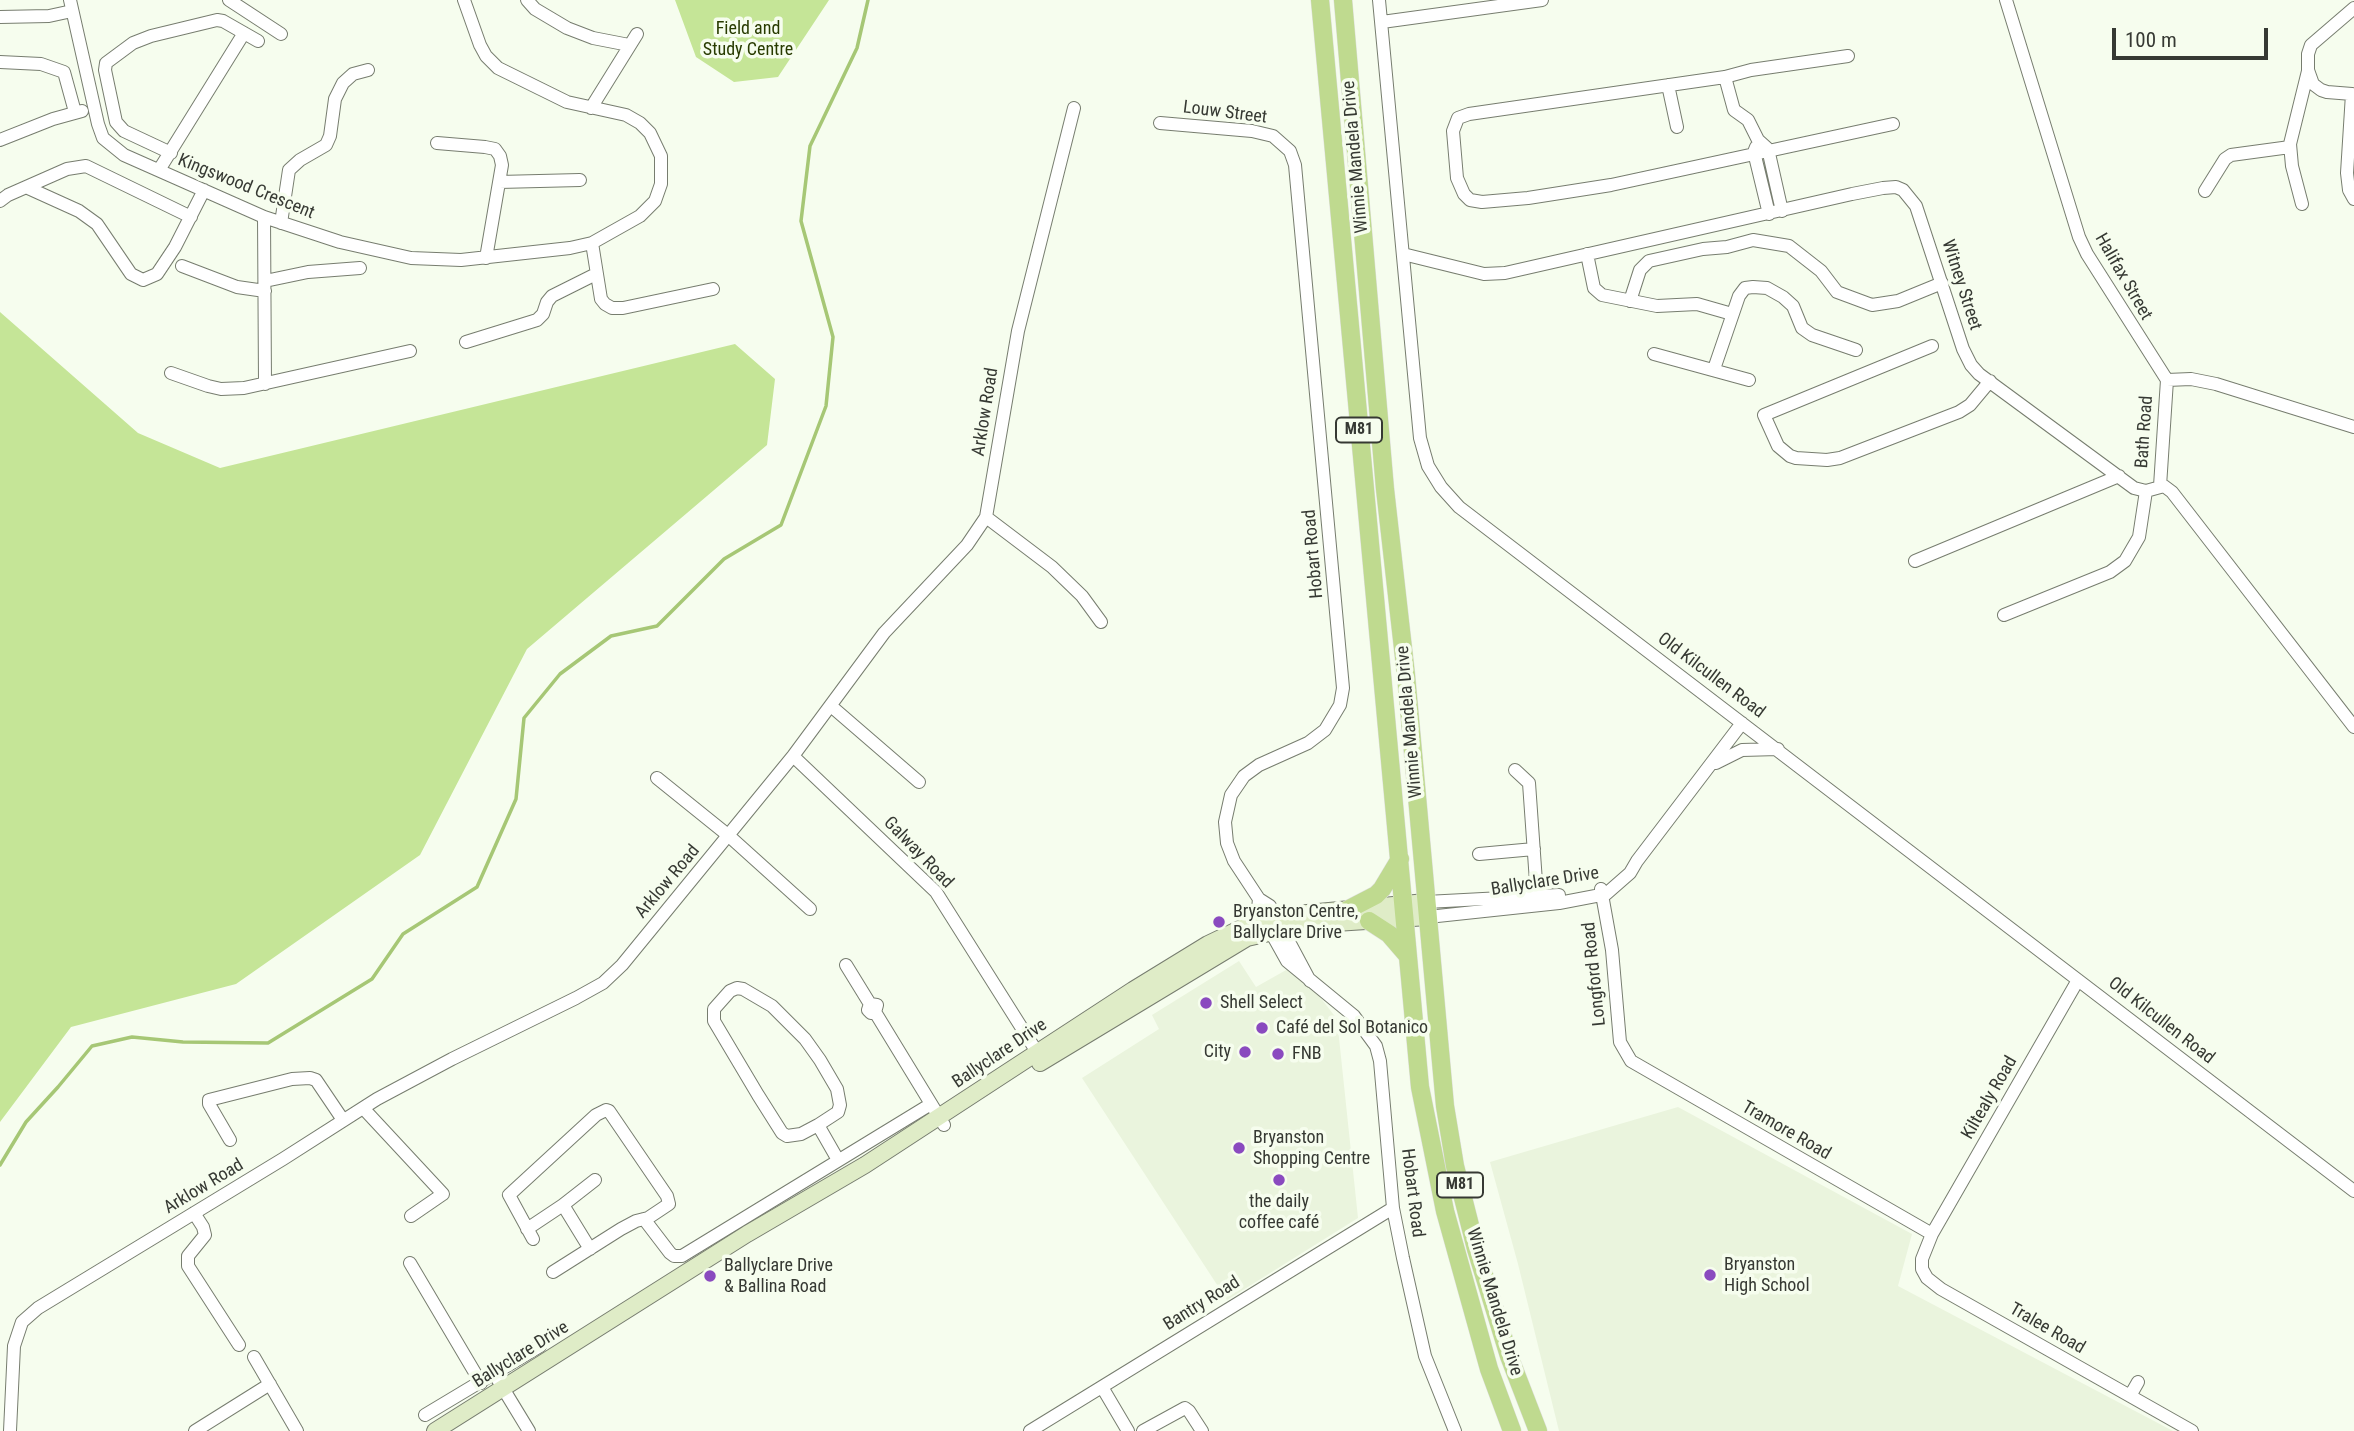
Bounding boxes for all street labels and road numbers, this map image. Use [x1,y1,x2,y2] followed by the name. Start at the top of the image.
[1339,80,1373,234] street label: Winnie Mandela Drive
[1182,97,1268,129] street label: Louw Street
[174,150,318,224] street label: Kingswood Crescent
[2090,230,2156,324] street label: Halifax Street
[1936,237,1986,333] street label: Witney Street
[968,366,1004,458] street label: Arklow Road
[2132,395,2158,469] street label: Bath Road
[1336,418,1382,442] road number: M81
[1299,509,1329,599] street label: Hobart Road
[1653,629,1769,723] street label: Old Kilcullen Road
[1393,645,1427,799] street label: Winnie Mandela Drive
[879,813,957,893] street label: Galway Road
[631,841,705,923] street label: Arklow Road
[1490,863,1600,901] street label: Ballyclare Drive
[1579,921,1611,1027] street label: Longford Road
[2104,973,2218,1069] street label: Old Kilcullen Road
[949,1015,1051,1093] street label: Ballyclare Drive
[1958,1053,2022,1143] street label: Kiltealy Road
[1738,1097,1834,1165] street label: Tramore Road
[1396,1147,1428,1239] street label: Hobart Road
[160,1155,248,1219] street label: Arklow Road
[1437,1172,1483,1198] road number: M81
[1461,1226,1527,1378] street label: Winnie Mandela Drive
[1160,1272,1244,1336] street label: Bantry Road
[2005,1299,2089,1359] street label: Tralee Road
[469,1317,573,1393] street label: Ballyclare Drive

